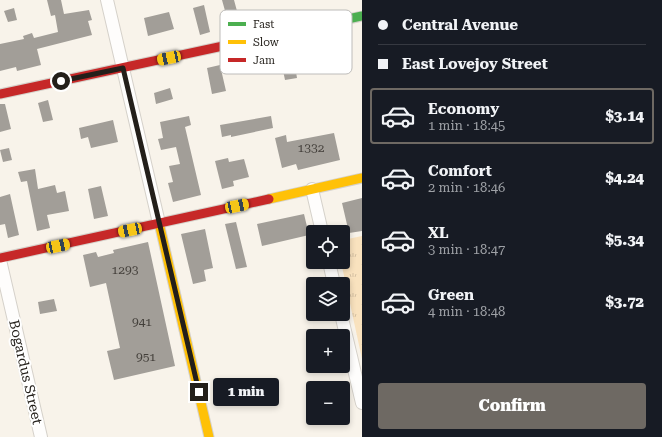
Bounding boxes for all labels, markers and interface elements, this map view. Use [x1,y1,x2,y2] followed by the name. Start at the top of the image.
[220,10,352,74] legend
[402,16,518,34] text: Central Avenue
[253,18,274,31] text: Fast
[253,36,280,49] text: Slow
[156,50,182,66] car
[253,54,275,67] text: Jam
[402,55,548,73] text: East Lovejoy Street
[52,72,70,90] route start
[380,98,416,134] icon: car
[428,100,499,118] text: Economy
[605,107,644,125] text: $3.14
[428,118,505,133] text: 1 min · 18:45
[298,141,325,155] house number: 1332
[380,160,416,196] icon: car
[428,162,492,180] text: Comfort
[605,169,644,187] text: $4.24
[428,180,505,195] text: 2 min · 18:46
[224,198,250,214] car
[117,222,143,238] car
[380,222,416,258] icon: car
[428,224,449,242] text: XL
[306,225,350,425] map controls
[306,225,350,269] button: locate
[605,231,644,249] text: $5.34
[45,238,71,254] car
[428,242,505,257] text: 3 min · 18:47
[112,263,139,277] house number: 1293
[306,277,350,321] button: layers
[380,284,416,320] icon: car
[428,286,474,304] text: Green
[605,293,644,311] text: $3.72
[428,304,505,319] text: 4 min · 18:48
[132,315,152,329] house number: 941
[6,318,46,426] street label: Bogardus Street
[306,329,350,373] button: +
[136,350,156,364] house number: 951
[213,378,279,406] callout: 1 min
[306,381,350,425] button: −
[190,383,208,401] route end
[378,383,646,429] button: Confirm
[228,384,264,399] text: 1 min

